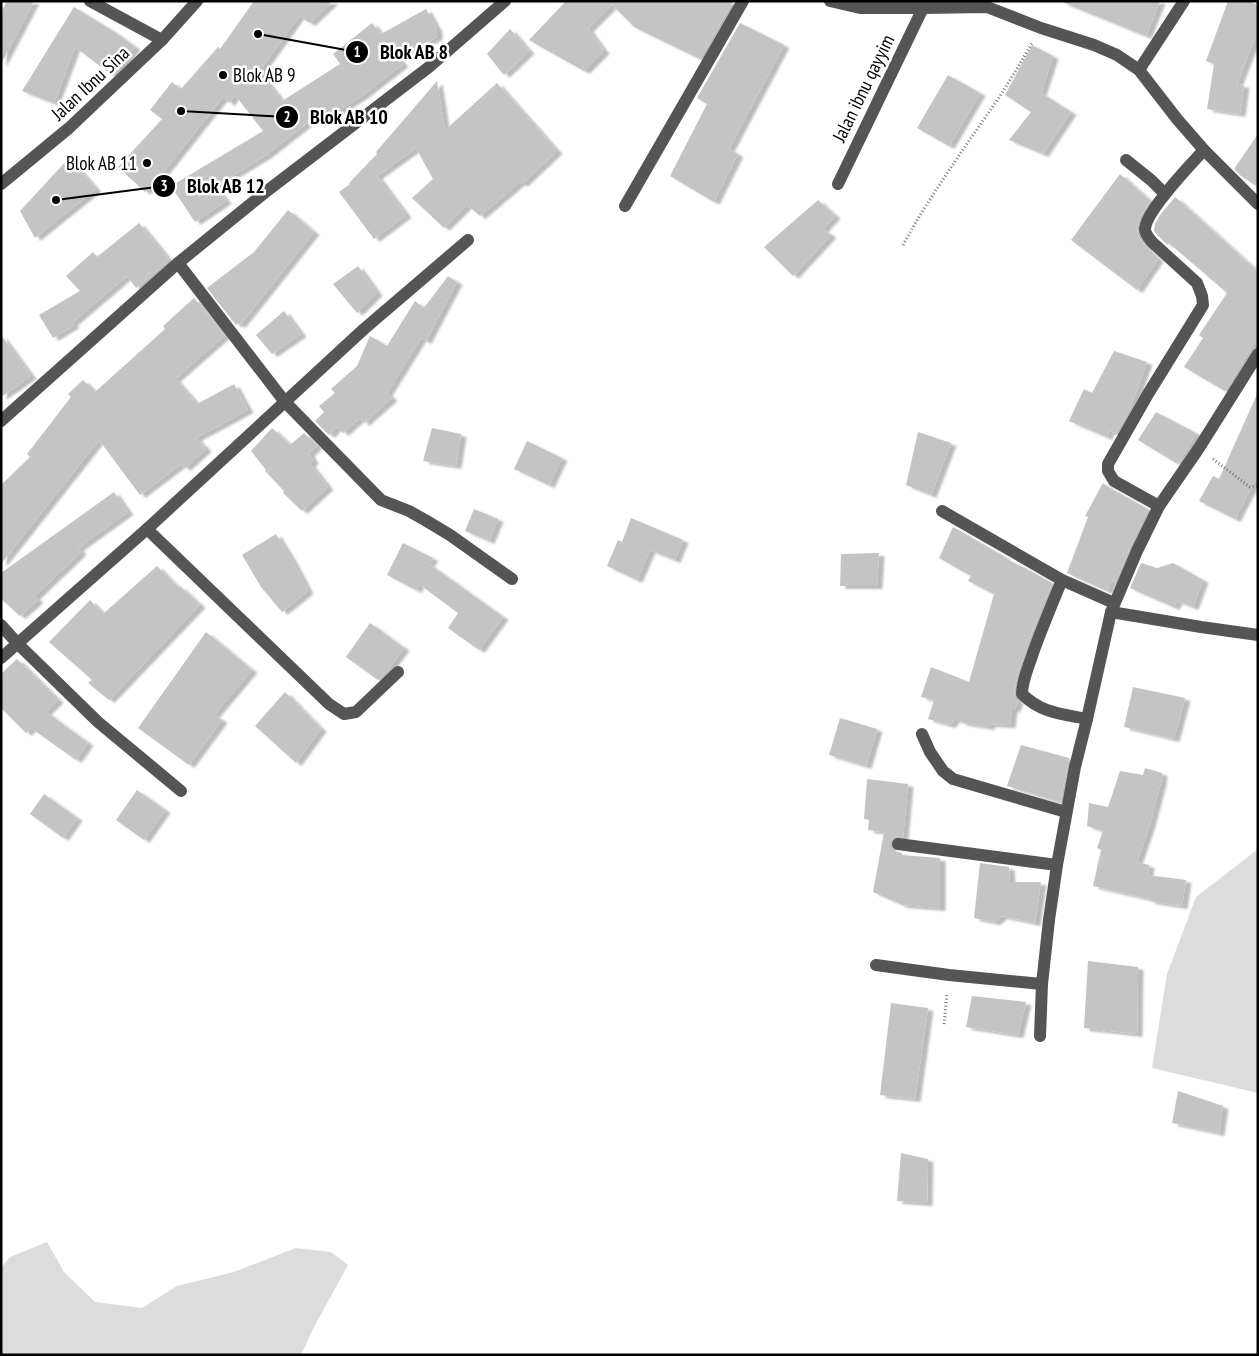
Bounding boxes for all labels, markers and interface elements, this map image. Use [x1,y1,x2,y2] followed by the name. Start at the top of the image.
[826,30,899,146] street label: Jalan ibnu qayyim
[344,35,459,70] callout: Blok AB 8
[380,39,448,65] text: Blok AB 8
[45,41,134,126] street label: Jalan Ibnu Sina
[353,42,361,61] text: 1
[233,63,296,87] place label: Blok AB 9
[217,69,229,81] marker: Blok AB 9
[275,99,399,134] callout: Blok AB 10
[310,104,388,130] text: Blok AB 10
[283,107,291,126] text: 2
[66,151,137,175] place label: Blok AB 11
[141,157,153,169] marker: Blok AB 11
[152,168,276,203] callout: Blok AB 12
[187,173,265,199] text: Blok AB 12
[160,176,168,195] text: 3

